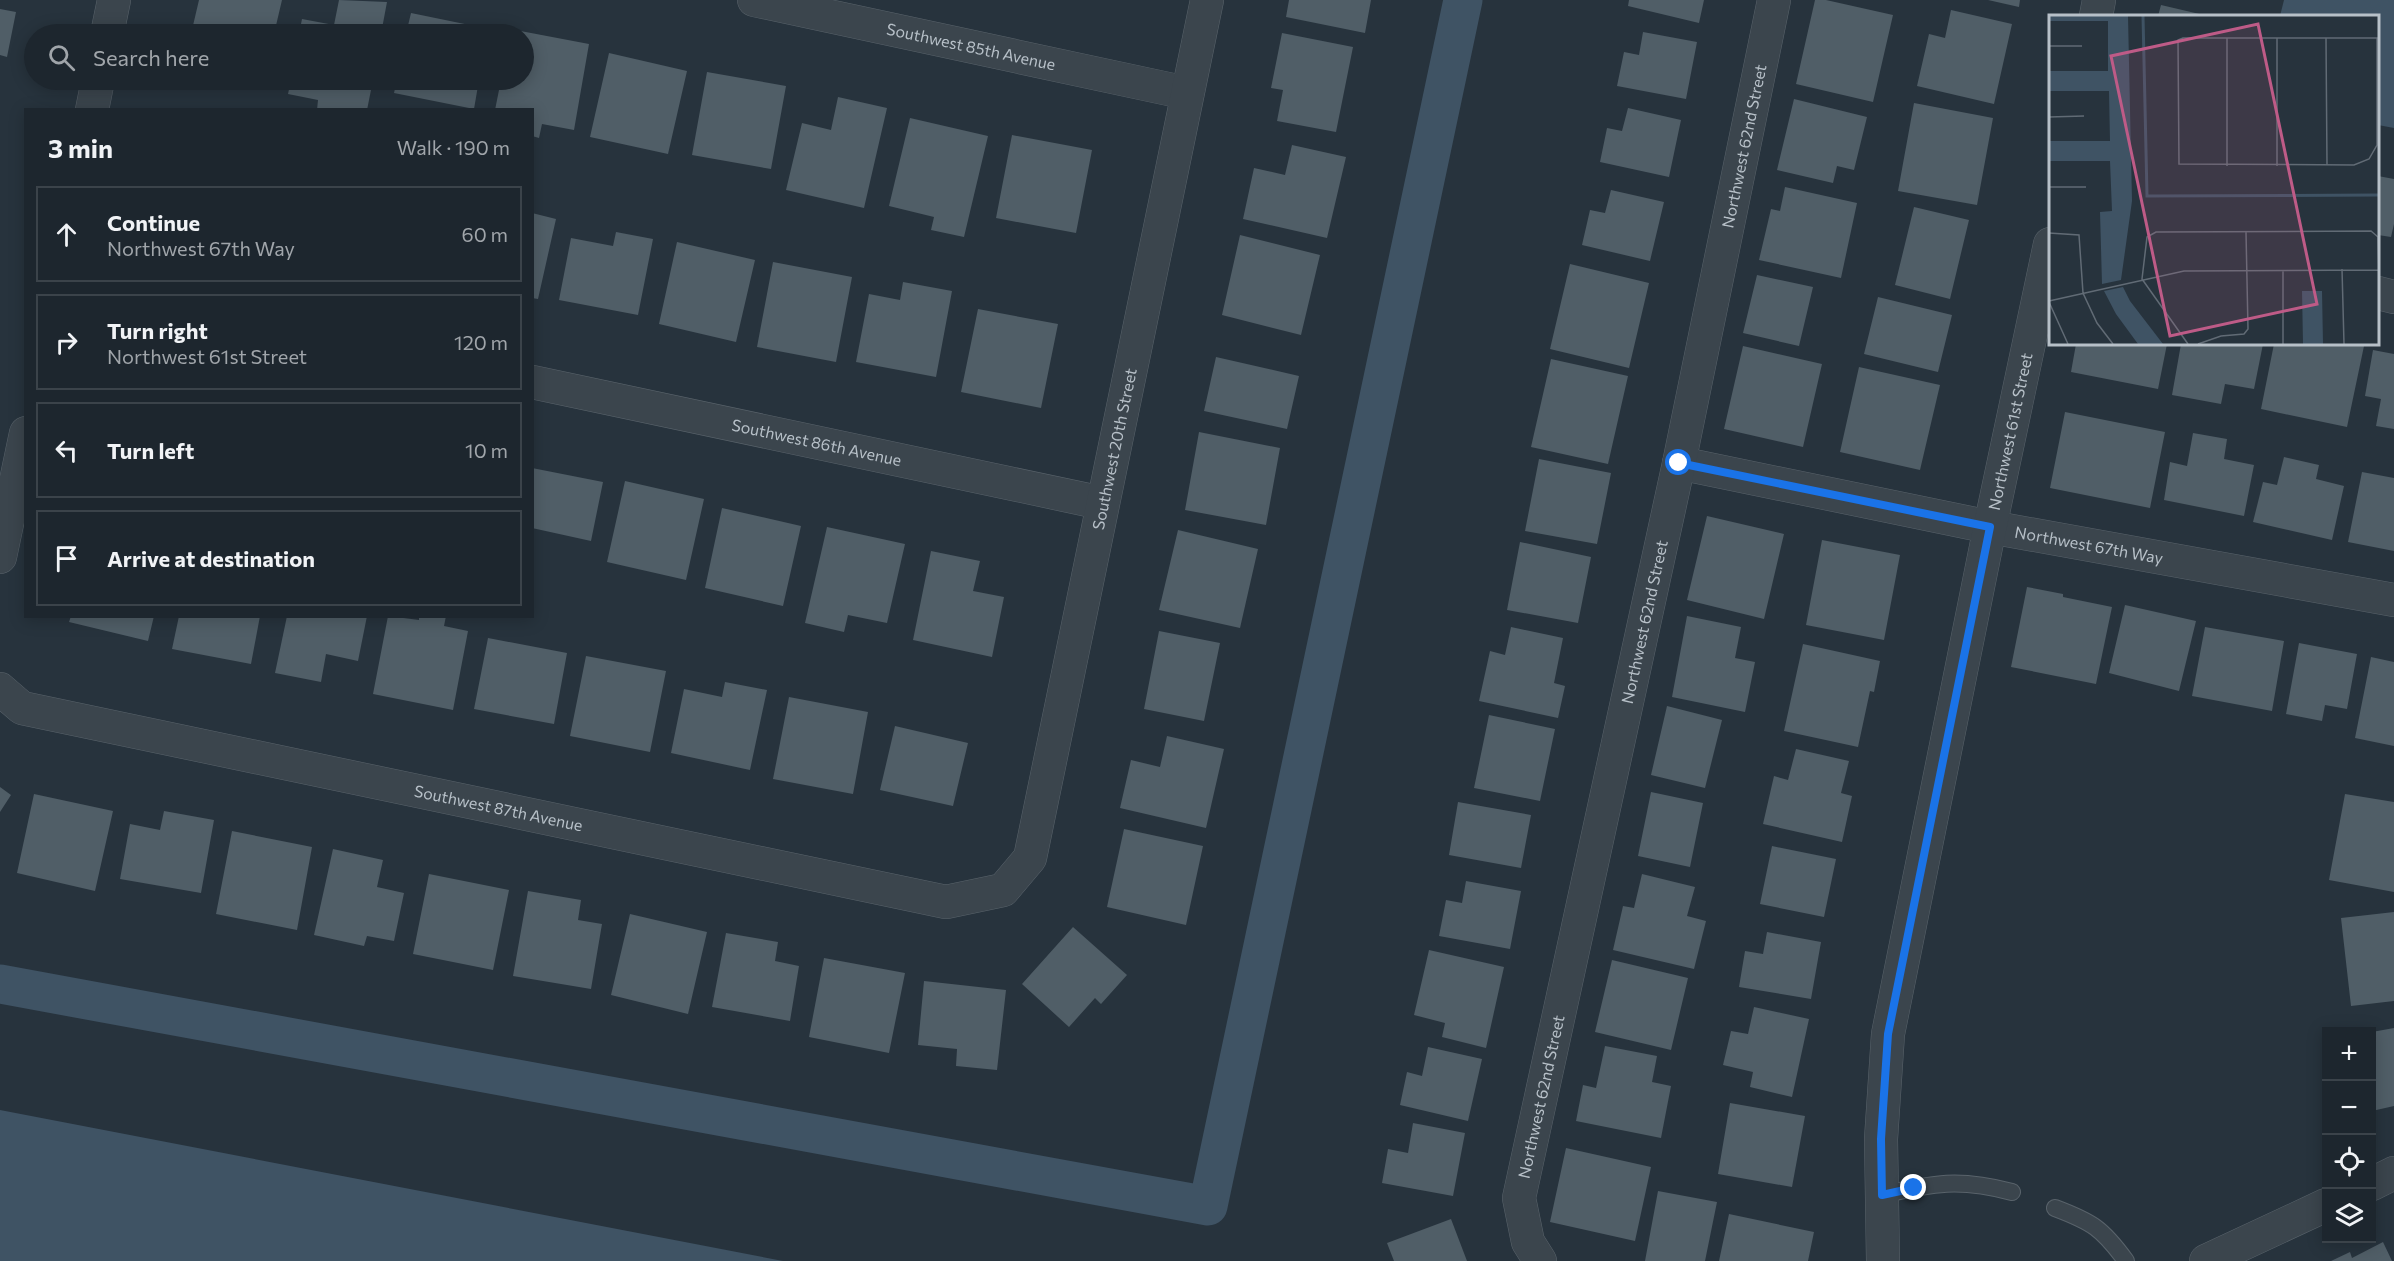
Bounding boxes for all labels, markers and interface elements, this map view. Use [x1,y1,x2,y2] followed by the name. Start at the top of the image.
[2049,15,2379,345] inset map
[885,19,1057,74] street label: Southwest 85th Avenue
[24,24,534,90] search box
[45,41,78,74] icon: search
[93,44,209,71] text: Search here
[1717,62,1770,230] street label: Northwest 62nd Street
[48,132,113,163] text: 3 min
[397,135,510,159] text: Walk · 190 m
[107,209,200,236] text: Continue
[50,218,83,251] icon: ahead
[462,222,508,246] text: 60 m
[107,236,295,260] text: Northwest 67th Way
[107,317,208,344] text: Turn right
[50,326,83,359] icon: right
[454,330,508,354] text: 120 m
[107,344,307,368] text: Northwest 61st Street
[1984,351,2036,512] street label: Northwest 61st Street
[1088,366,1140,531] street label: Southwest 20th Street
[730,415,903,469] street label: Southwest 86th Avenue
[50,434,83,467] icon: left
[107,437,194,464] text: Turn left
[465,438,508,462] text: 10 m
[1665,449,1691,475] route start
[2013,522,2165,567] street label: Northwest 67th Way
[1617,538,1671,705] street label: Northwest 62nd Street
[50,542,83,575] icon: arrive
[107,545,315,572] text: Arrive at destination
[413,781,585,834] street label: Southwest 87th Avenue
[1514,1013,1568,1180] street label: Northwest 62nd Street
[2322,1027,2376,1243] map controls
[2322,1027,2376,1081] button: +
[2322,1081,2376,1135] button: −
[2322,1135,2376,1189] button: locate
[1900,1174,1926,1200] route end
[2322,1189,2376,1243] button: layers

